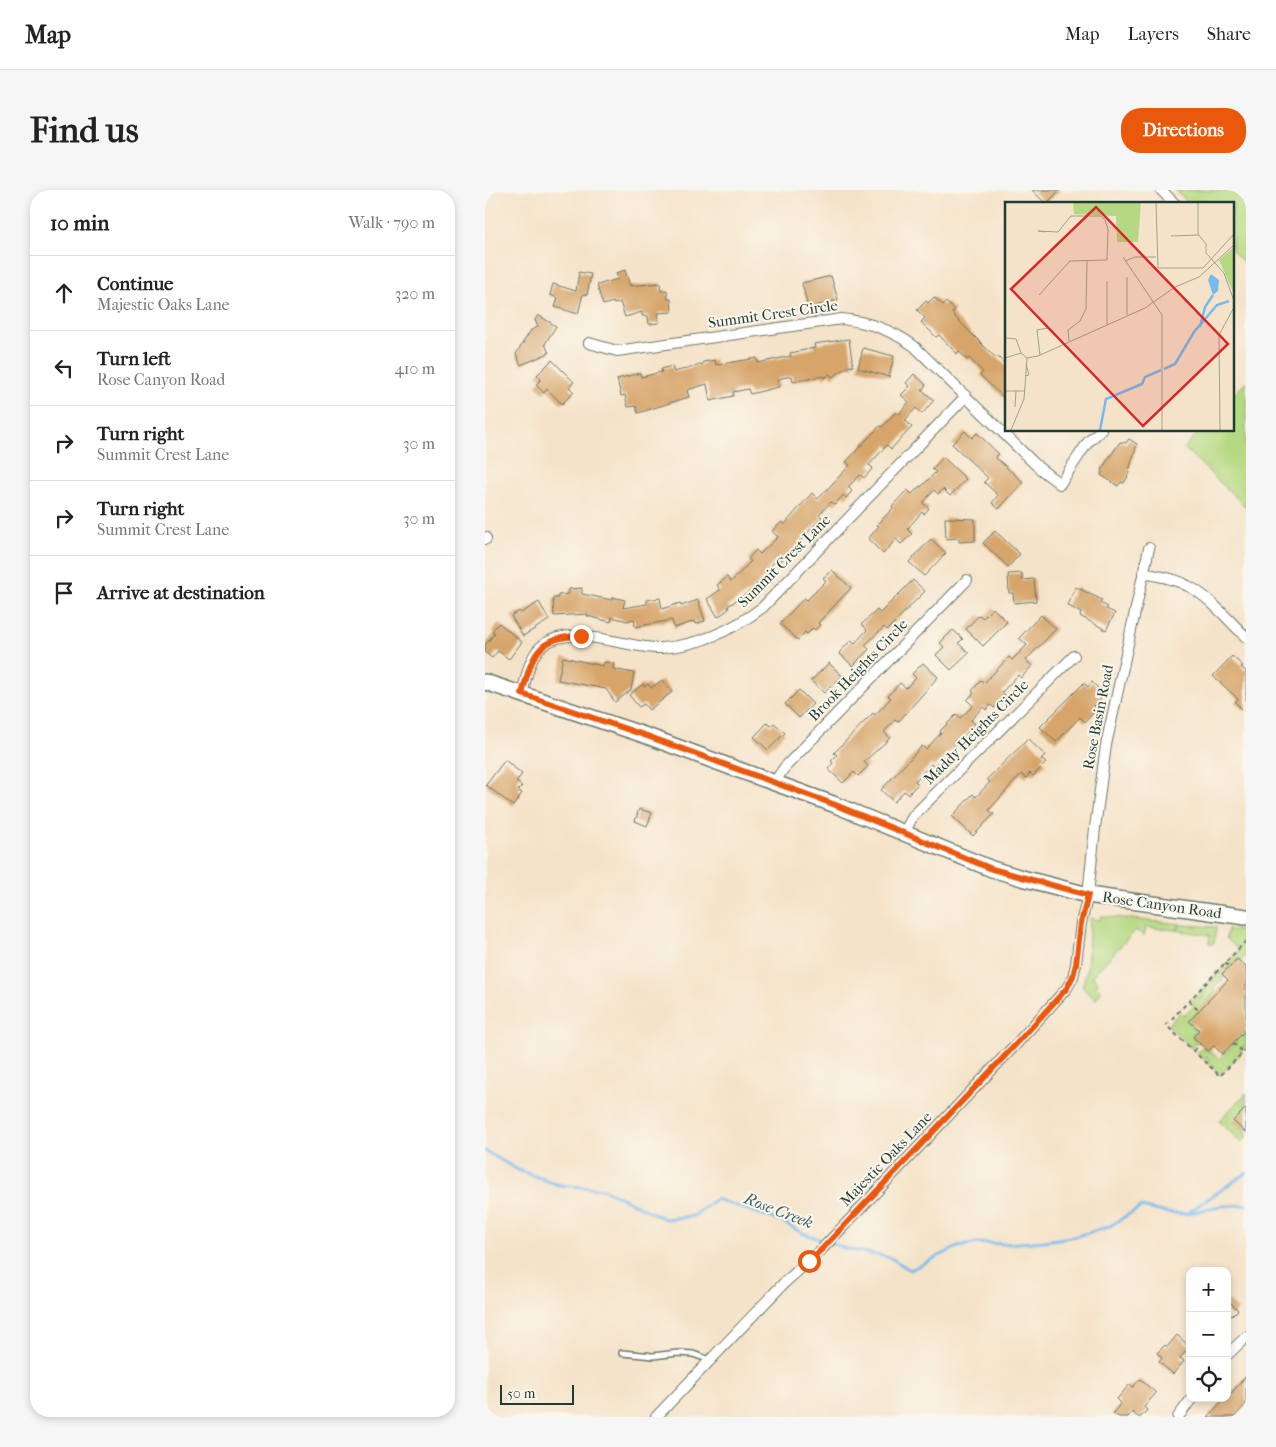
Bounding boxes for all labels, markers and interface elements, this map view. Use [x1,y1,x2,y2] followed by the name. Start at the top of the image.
[25,21,71,49] text: Map
[1065,24,1099,45] text: Map
[1127,24,1179,45] text: Layers
[1207,24,1251,45] text: Share
[1121,108,1246,153] button: Directions
[30,110,139,151] text: Find us
[1005,202,1233,431] inset map
[50,211,109,235] text: 10 min
[349,213,435,232] text: Walk · 790 m
[97,273,173,295] text: Continue
[50,279,78,307] icon: ahead
[395,284,435,303] text: 320 m
[97,295,230,314] text: Majestic Oaks Lane
[707,296,840,332] street label: Summit Crest Circle
[97,348,171,370] text: Turn left
[50,354,78,382] icon: left
[394,359,435,378] text: 410 m
[97,370,225,389] text: Rose Canyon Road
[97,423,184,445] text: Turn right
[50,429,78,457] icon: right
[403,434,435,453] text: 30 m
[97,445,229,464] text: Summit Crest Lane
[97,498,184,520] text: Turn right
[50,504,78,532] icon: right
[403,509,435,528] text: 30 m
[734,510,835,611] street label: Summit Crest Lane
[97,520,229,539] text: Summit Crest Lane
[50,579,78,607] icon: arrive
[97,582,265,604] text: Arrive at destination
[805,615,912,725] street label: Brook Heights Circle
[570,625,593,648] route end
[1079,662,1117,771] street label: Rose Basin Road
[920,675,1033,788] street label: Maddy Heights Circle
[1101,888,1224,922] street label: Rose Canyon Road
[836,1108,936,1210] street label: Majestic Oaks Lane
[741,1188,816,1232] water label: Rose Creek
[798,1250,821,1273] route start
[1186,1267,1231,1402] map controls
[1186,1267,1231,1312] button: +
[1186,1312,1231,1357] button: −
[1186,1357,1231,1402] button: locate
[500,1382,574,1405] scale bar
[507,1385,535,1402] text: 50 m

